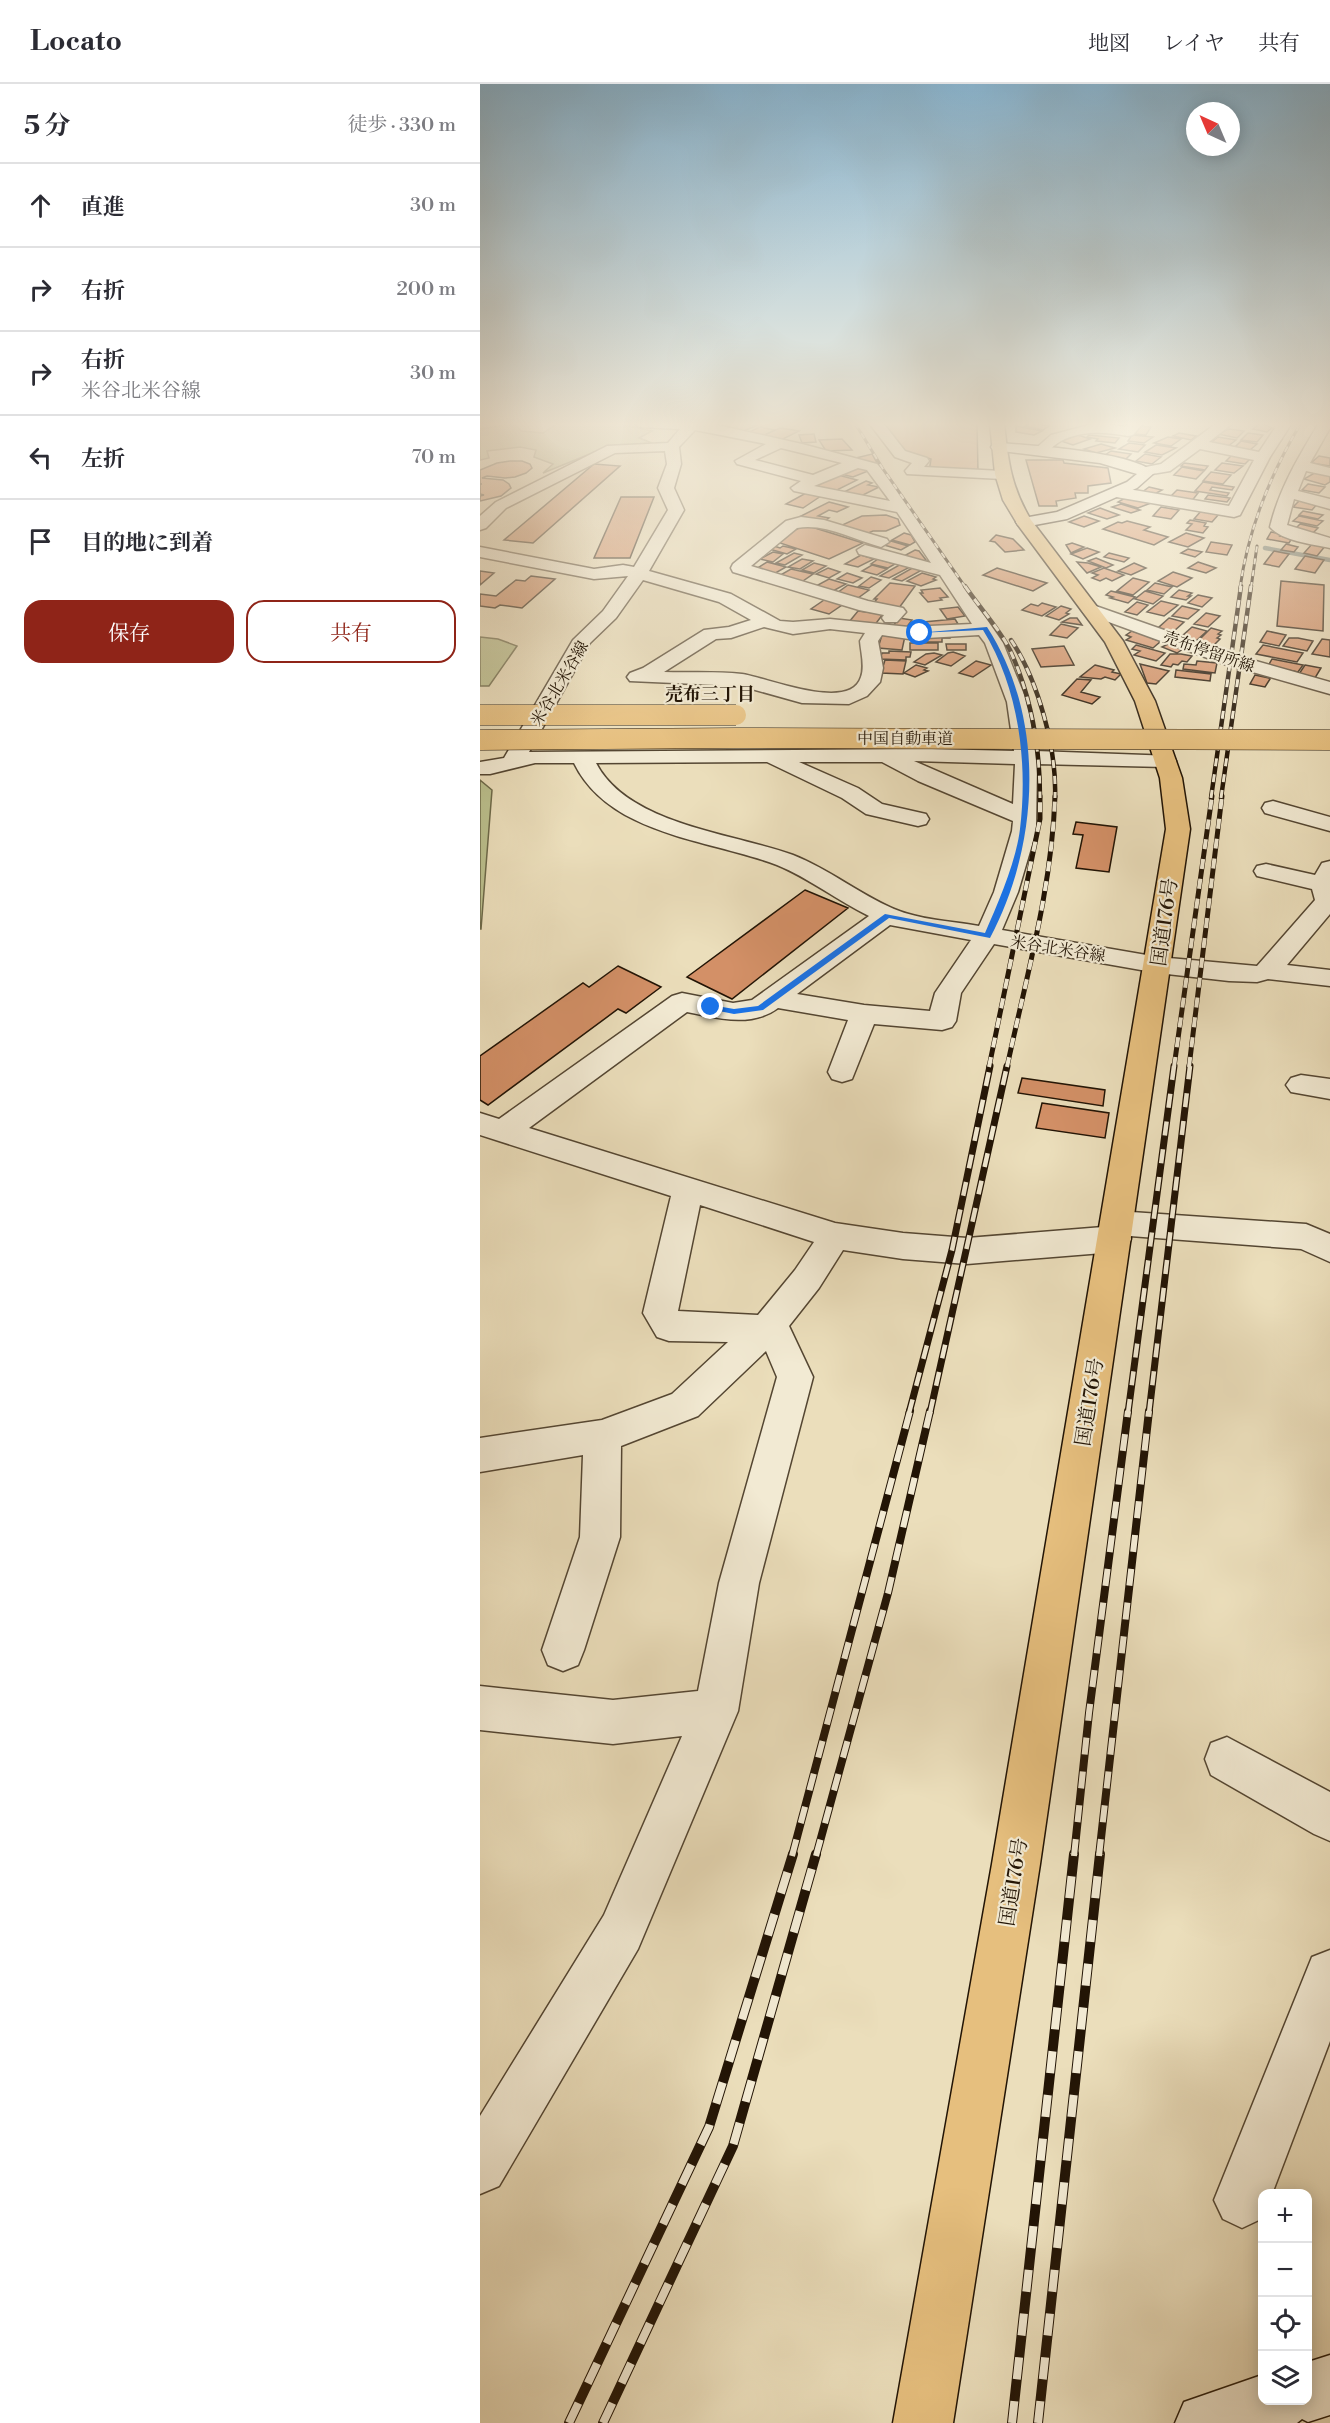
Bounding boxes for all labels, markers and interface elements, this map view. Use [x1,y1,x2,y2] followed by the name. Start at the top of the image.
[30,24,122,59] text: Locato
[1088,31,1130,57] text: 地図
[1163,31,1225,57] text: レイヤ
[1258,31,1300,57] text: 共有
[1186,102,1240,156] north arrow
[24,110,70,142] text: 5 分
[347,113,456,138] text: 徒歩 · 330 m
[24,189,57,222] icon: ahead
[410,193,456,218] text: 30 m
[81,194,125,221] text: 直進
[24,273,57,306] icon: right
[396,277,456,302] text: 200 m
[81,278,125,305] text: 右折
[81,347,125,374] text: 右折
[24,357,57,390] icon: right
[410,361,456,386] text: 30 m
[81,379,201,404] text: 米谷北米谷線
[24,441,57,474] icon: left
[412,445,456,470] text: 70 m
[81,446,125,473] text: 左折
[24,525,57,558] icon: arrive
[81,530,213,557] text: 目的地に到着
[24,600,234,663] button: 保存
[246,600,456,663] button: 共有
[906,619,932,645] route start
[1160,627,1257,677] street label: 売布停留所線
[527,637,593,730] street label: 米谷北米谷線
[665,683,755,706] district label: 売布三丁目
[857,729,953,749] street label: 中国自動車道
[1147,876,1184,968] street label: 国道176号
[1009,932,1107,966] street label: 米谷北米谷線
[697,993,723,1019] route end
[1071,1356,1110,1448] street label: 国道176号
[995,1836,1034,1928] street label: 国道176号
[1258,2189,1312,2405] map controls
[1258,2189,1312,2243] button: +
[1258,2243,1312,2297] button: −
[1258,2297,1312,2351] button: locate
[1258,2351,1312,2405] button: layers

